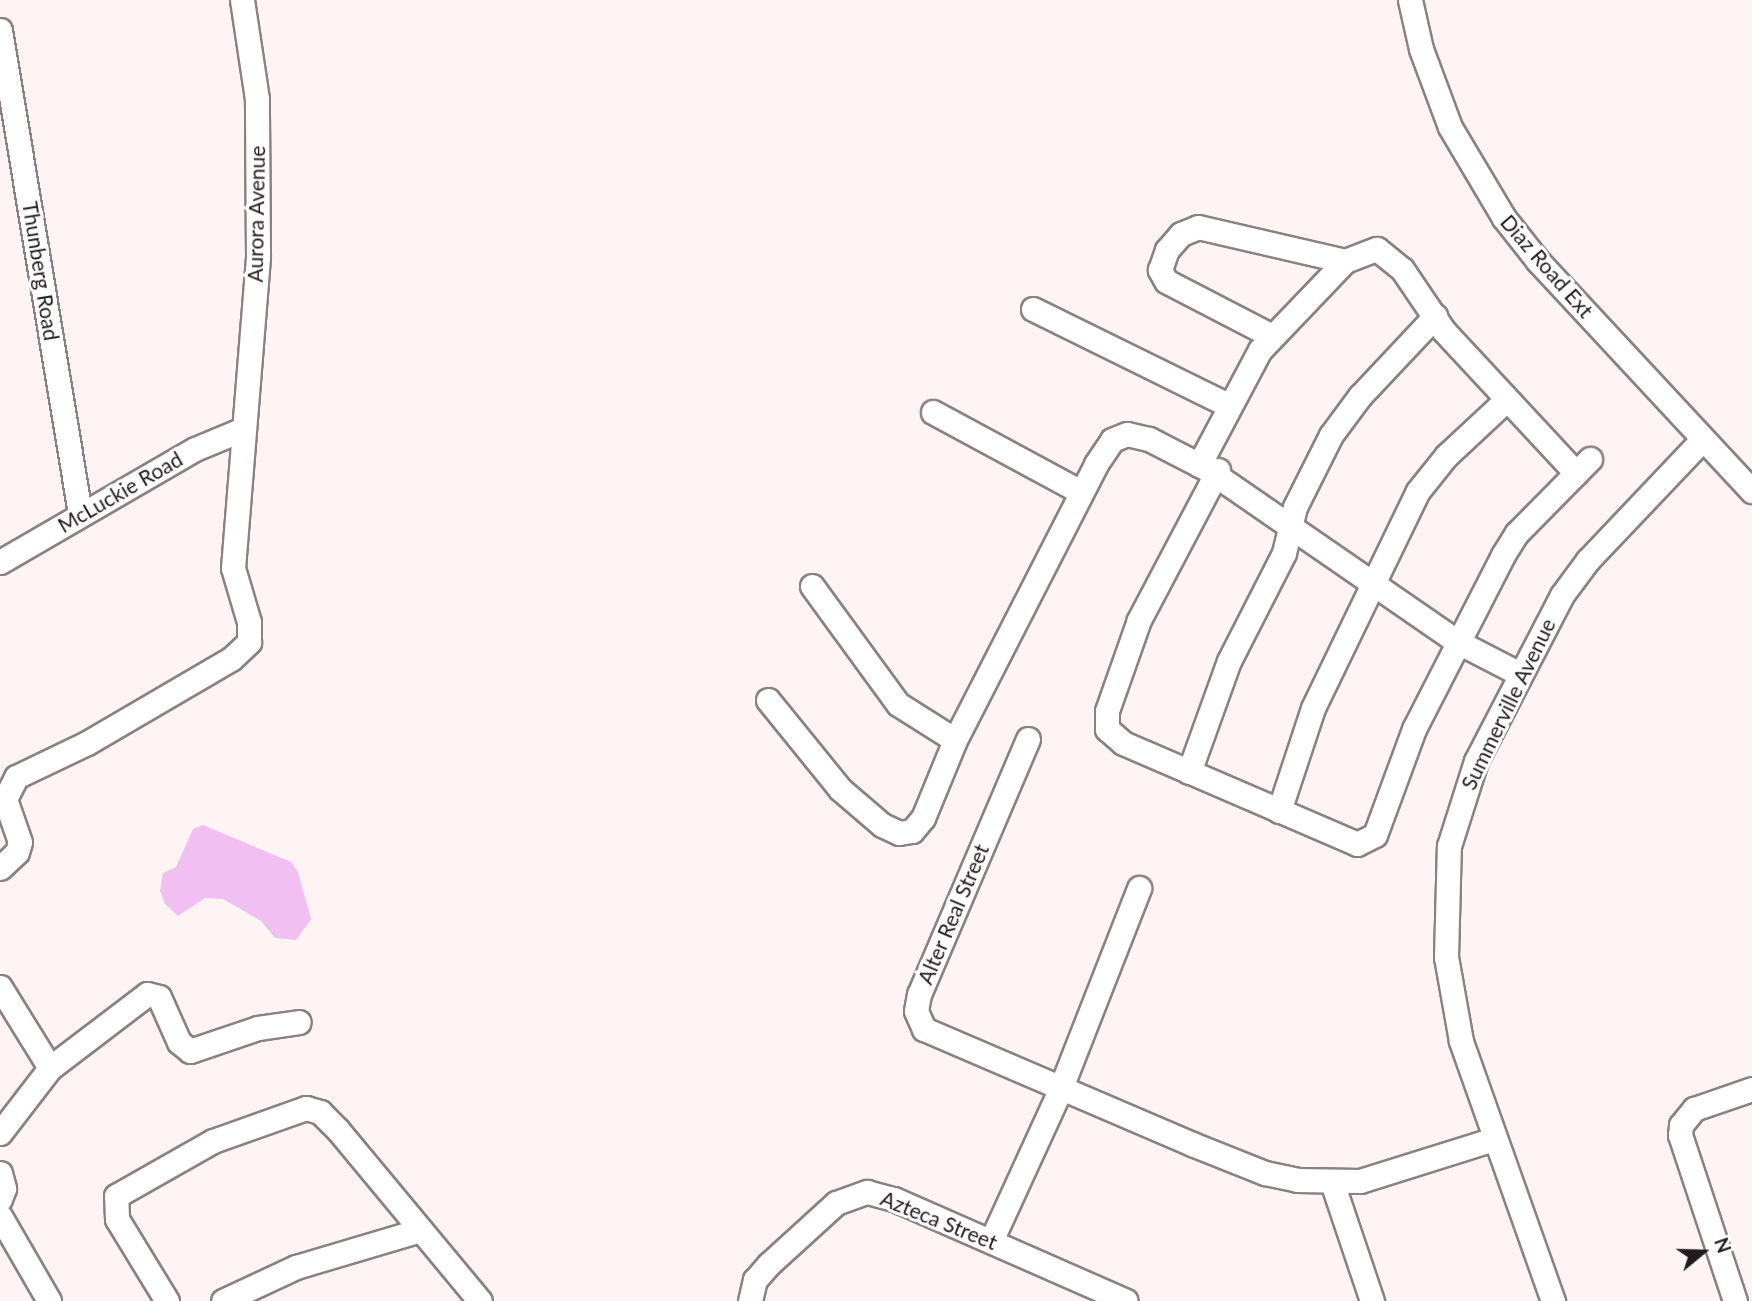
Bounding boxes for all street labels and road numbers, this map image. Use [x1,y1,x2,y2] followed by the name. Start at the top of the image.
[242,145,270,283] street label: Aurora Avenue
[18,200,64,342] street label: Thunberg Road
[1495,209,1599,323] street label: Diaz Road Ext
[53,446,187,538] street label: McLuckie Road
[1455,614,1561,794] street label: Summerville Avenue
[912,840,994,988] street label: Alter Real Street
[877,1185,1001,1255] street label: Azteca Street

